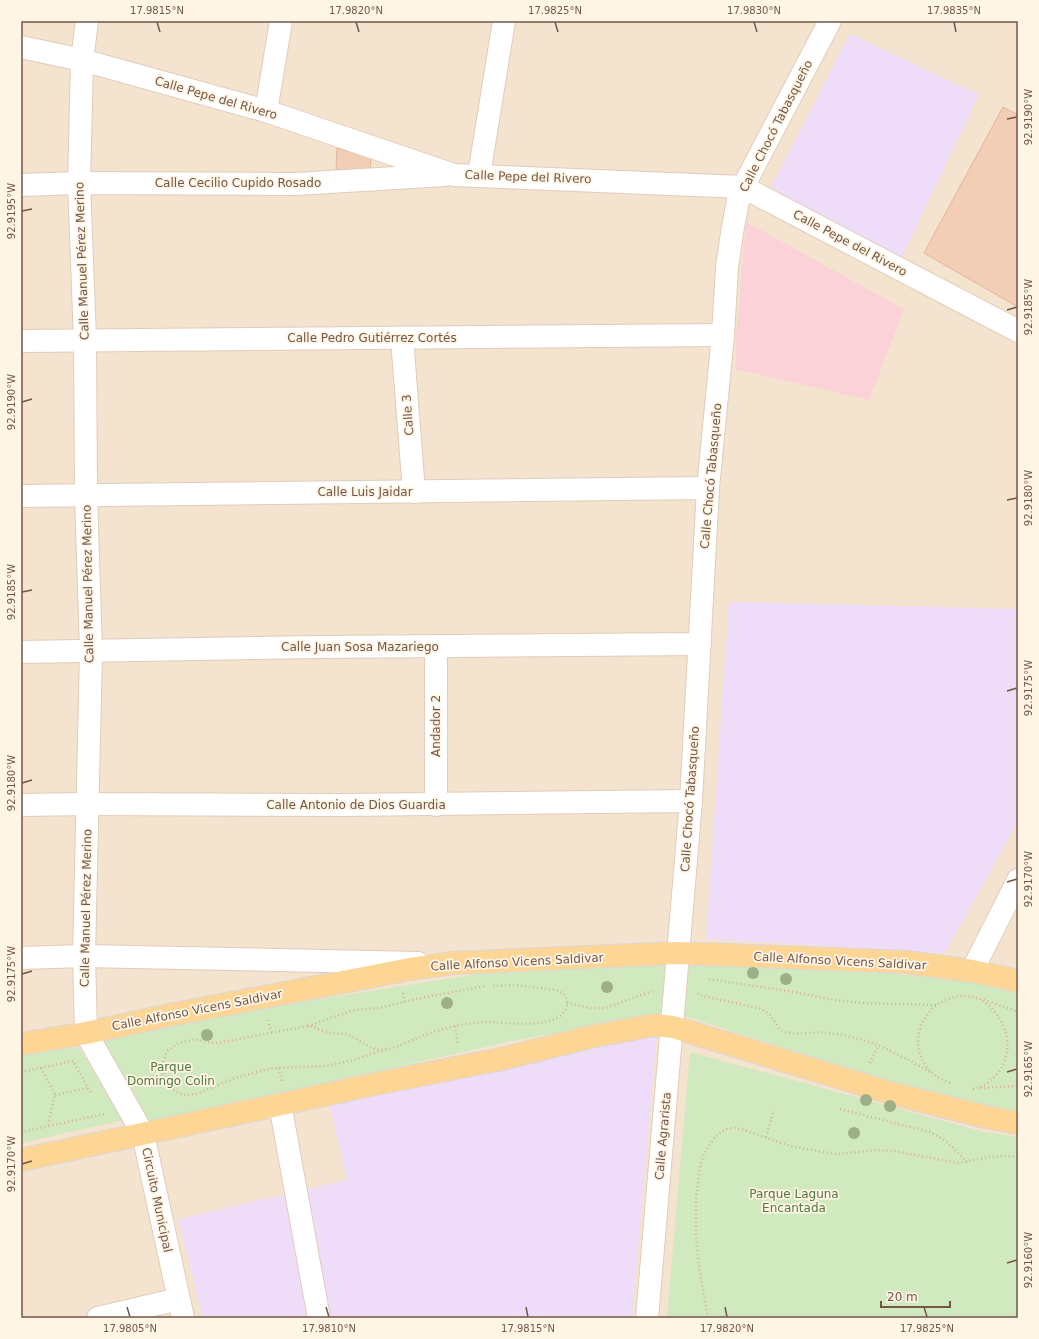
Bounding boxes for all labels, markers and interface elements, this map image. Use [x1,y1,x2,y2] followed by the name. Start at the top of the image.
[130,5,184,16] text: 17.9815°N
[329,5,383,16] text: 17.9820°N
[528,5,582,16] text: 17.9825°N
[727,5,781,16] text: 17.9830°N
[927,5,981,16] text: 17.9835°N
[737,58,815,194] street label: Calle Chocó Tabasqueño
[153,74,279,122] street label: Calle Pepe del Rivero
[1023,89,1034,145] text: 92.9190°W
[464,168,592,186] street label: Calle Pepe del Rivero
[155,176,321,190] street label: Calle Cecilio Cupido Rosado
[72,182,92,340] street label: Calle Manuel Pérez Merino
[6,183,17,239] text: 92.9195°W
[791,207,909,279] street label: Calle Pepe del Rivero
[1023,279,1034,335] text: 92.9185°W
[287,331,457,345] street label: Calle Pedro Gutiérrez Cortés
[6,374,17,430] text: 92.9190°W
[400,394,416,436] street label: Calle 3
[698,403,724,549] street label: Calle Chocó Tabasqueño
[1023,470,1034,526] text: 92.9180°W
[317,485,413,499] street label: Calle Luis Jaidar
[80,505,96,663] street label: Calle Manuel Pérez Merino
[6,564,17,620] text: 92.9185°W
[281,640,439,654] street label: Calle Juan Sosa Mazariego
[1023,660,1034,716] text: 92.9175°W
[429,695,443,757] street label: Andador 2
[678,726,702,872] street label: Calle Chocó Tabasqueño
[6,755,17,811] text: 92.9180°W
[266,798,446,812] street label: Calle Antonio de Dios Guardia
[78,829,94,987] street label: Calle Manuel Pérez Merino
[1023,851,1034,907] text: 92.9170°W
[6,946,17,1002] text: 92.9175°W
[753,949,927,973] street label: Calle Alfonso Vicens Saldivar
[430,950,604,974] street label: Calle Alfonso Vicens Saldivar
[111,987,283,1033] street label: Calle Alfonso Vicens Saldivar
[1023,1041,1034,1097] text: 92.9165°W
[127,1060,215,1088] park label: Parque Domingo Colin
[652,1091,674,1181] street label: Calle Agrarista
[6,1136,17,1192] text: 92.9170°W
[139,1146,175,1254] street label: Circuito Municipal
[749,1187,839,1215] park label: Parque Laguna Encantada
[1023,1232,1034,1288] text: 92.9160°W
[881,1283,950,1309] scale bar
[887,1290,918,1304] text: 20 m
[103,1323,157,1334] text: 17.9805°N
[302,1323,356,1334] text: 17.9810°N
[501,1323,555,1334] text: 17.9815°N
[700,1323,754,1334] text: 17.9820°N
[900,1323,954,1334] text: 17.9825°N

